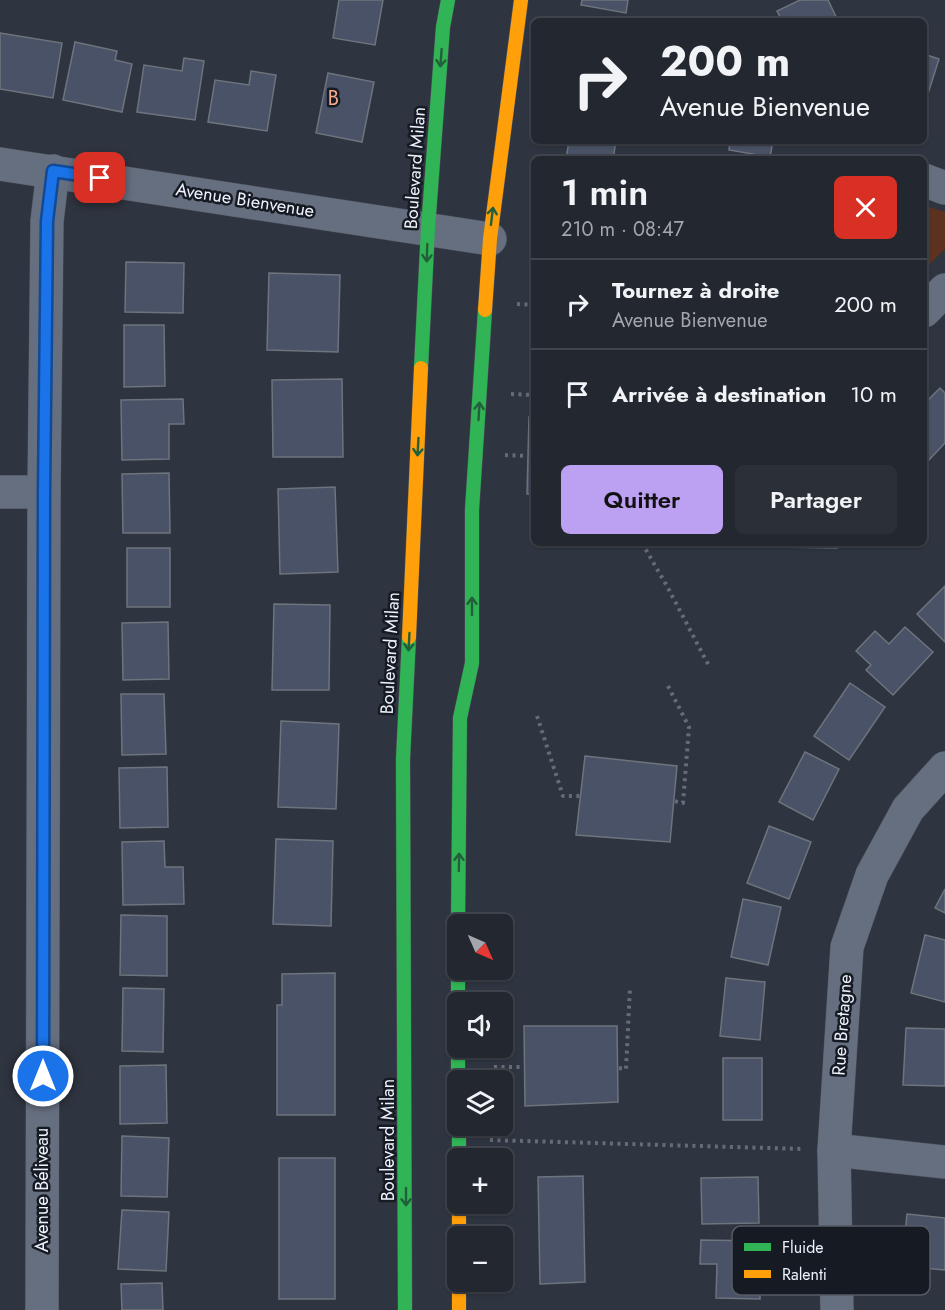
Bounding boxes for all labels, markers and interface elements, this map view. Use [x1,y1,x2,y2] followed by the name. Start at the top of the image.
[660,31,790,92] text: 200 m
[561,42,639,120] icon: right
[435,48,446,67] one-way arrow
[328,84,340,113] district label: B
[660,87,870,126] text: Avenue Bienvenue
[398,106,432,230] street label: Boulevard Milan
[74,152,125,203] pin
[83,161,116,194] icon: arrive
[561,166,648,218] text: 1 min
[174,176,316,224] street label: Avenue Bienvenue
[834,176,897,239] button: close
[487,207,498,227] one-way arrow
[561,215,684,244] text: 210 m · 08:47
[422,242,433,262] one-way arrow
[612,274,779,306] text: Tournez à droite
[561,288,594,321] icon: right
[834,288,897,320] text: 200 m
[612,306,767,335] text: Avenue Bienvenue
[561,378,594,411] icon: arrive
[612,378,826,410] text: Arrivée à destination
[850,378,897,410] text: 10 m
[473,401,484,421] one-way arrow
[413,437,424,457] one-way arrow
[561,465,723,534] button: Quitter
[735,465,897,534] button: Partager
[374,591,406,715] street label: Boulevard Milan
[466,596,478,616] one-way arrow
[403,632,414,652] one-way arrow
[453,853,464,873] one-way arrow
[447,914,513,980] north arrow
[447,914,513,1292] map controls
[825,974,859,1076] street label: Rue Bretagne
[447,992,513,1058] button: sound
[11,1044,75,1108] position arrow
[447,1070,513,1136] button: layers
[375,1079,401,1201] street label: Boulevard Milan
[29,1128,55,1252] street label: Avenue Béliveau
[447,1148,513,1214] button: +
[400,1187,412,1207] one-way arrow
[447,1226,513,1292] button: −
[732,1226,930,1295] legend
[782,1236,824,1259] text: Fluide
[782,1263,827,1286] text: Ralenti

